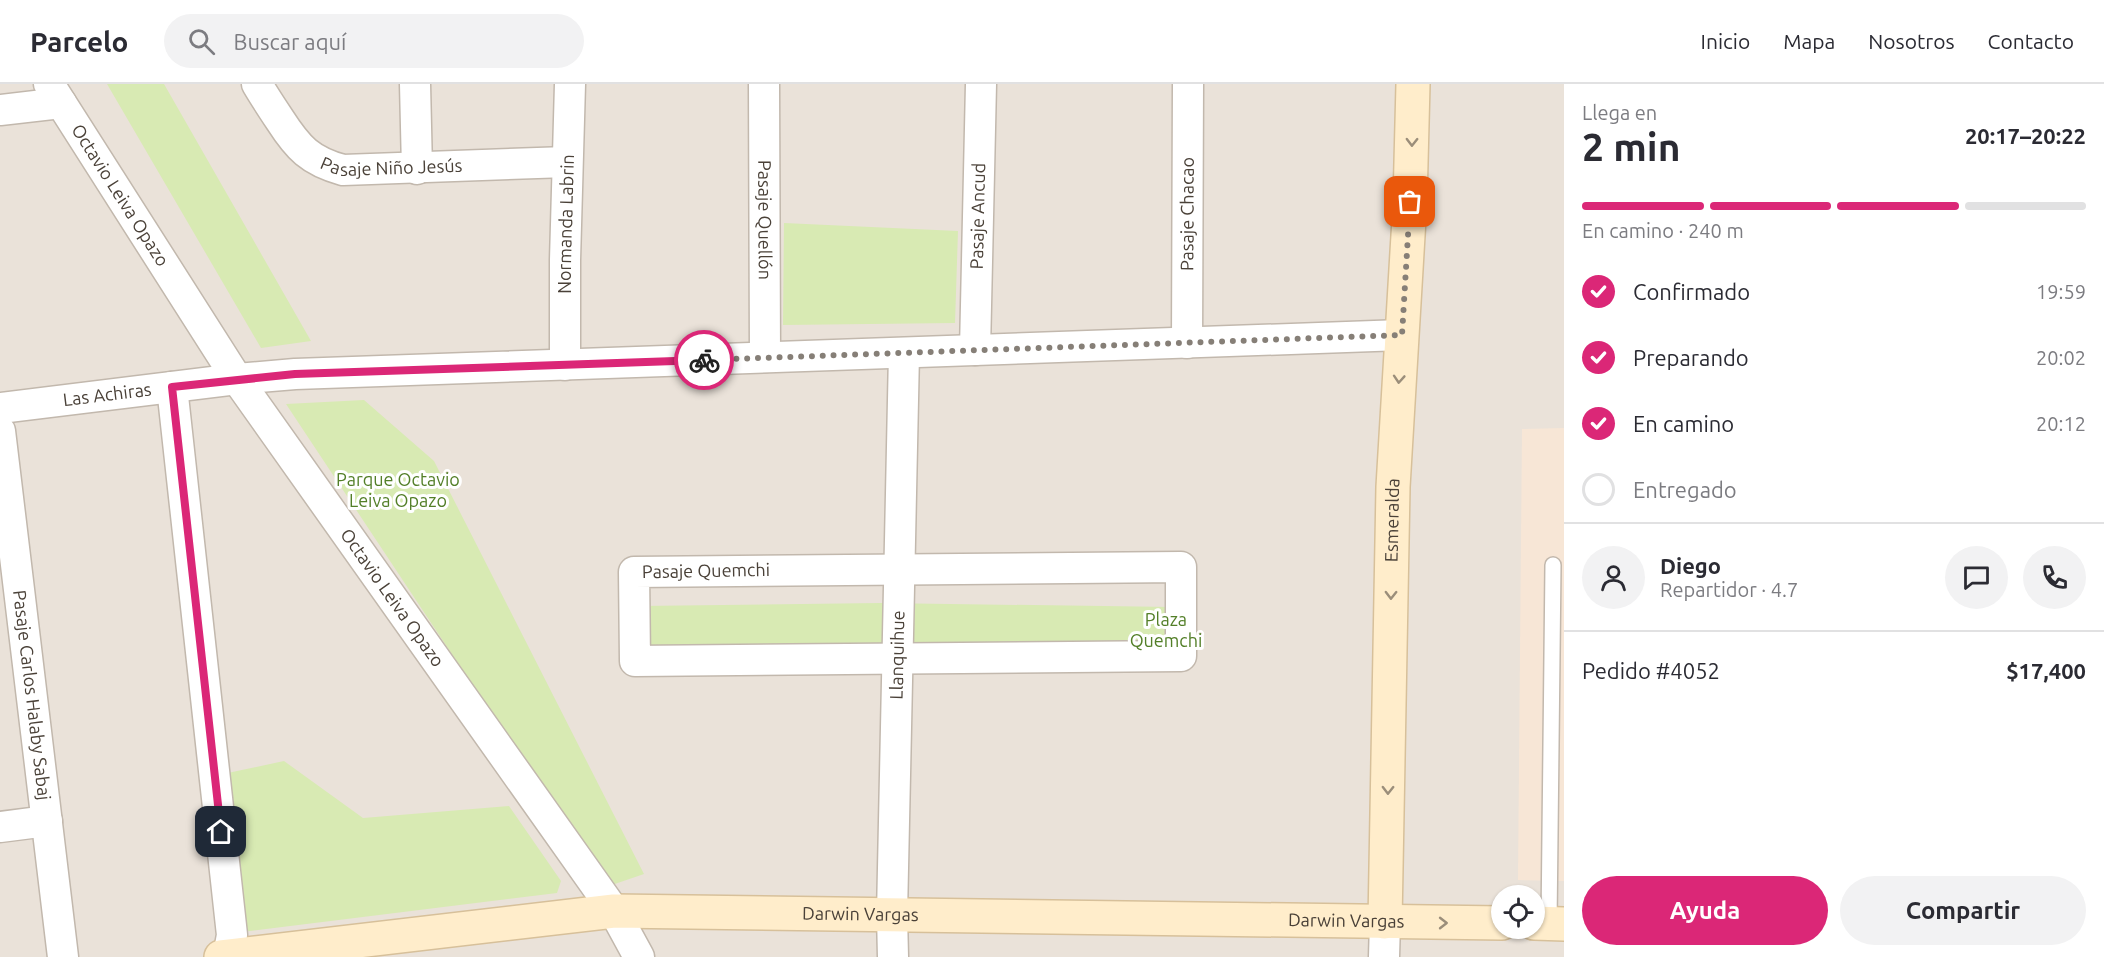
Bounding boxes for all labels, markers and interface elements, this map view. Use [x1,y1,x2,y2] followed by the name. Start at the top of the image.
[164,14,584,68] search box
[185,25,218,58] icon: search
[30,26,128,57] text: Parcelo
[233,29,346,54] text: Buscar aquí
[1701,29,1750,53] text: Inicio
[1783,29,1835,53] text: Mapa
[1868,29,1955,53] text: Nosotros
[1988,29,2074,53] text: Contacto
[1582,101,1657,124] text: Llega en
[68,120,173,270] street label: Octavio Leiva Opazo
[1965,123,2086,148] text: 20:17–20:22
[1582,125,1681,168] text: 2 min
[1406,138,1418,147] one-way arrow
[318,152,463,179] street label: Pasaje Niño Jesús
[554,154,577,294] street label: Normanda Labrin
[1176,157,1197,271] street label: Pasaje Chacao
[754,160,776,280] street label: Pasaje Quellón
[966,163,988,270] street label: Pasaje Ancud
[1384,176,1435,227] pin
[1393,185,1426,218] icon: bag
[1582,219,1744,242] text: En camino · 240 m
[1582,275,1615,308] icon: check
[1633,279,1750,304] text: Confirmado
[2036,280,2086,303] text: 19:59
[674,330,734,390] courier
[1582,341,1615,374] icon: check
[688,344,721,377] icon: bike
[1633,345,1749,370] text: Preparando
[2036,346,2086,369] text: 20:02
[1393,375,1406,384] one-way arrow
[62,379,153,409] street label: Las Achiras
[1582,407,1615,440] icon: check
[1633,411,1734,436] text: En camino
[2036,412,2086,435] text: 20:12
[336,469,460,510] park label: Parque Octavio Leiva Opazo
[1381,477,1403,562] street label: Esmeralda
[1633,477,1737,502] text: Entregado
[337,524,449,670] street label: Octavio Leiva Opazo
[1582,546,1645,609] button: person
[1945,546,2008,609] button: chat
[2023,546,2086,609] button: phone
[1660,553,1721,578] text: Diego
[642,559,770,582] street label: Pasaje Quemchi
[1660,578,1798,601] text: Repartidor · 4.7
[10,589,55,801] street label: Pasaje Carlos Halaby Sabaj
[1385,590,1397,599] one-way arrow
[1130,609,1202,651] park label: Plaza Quemchi
[886,610,907,700] street label: Llanquihue
[1582,658,1720,683] text: Pedido #4052
[2006,658,2086,683] text: $17,400
[1382,785,1394,794] one-way arrow
[195,806,246,857] pin
[204,815,237,848] icon: home
[1582,876,1828,945] button: Ayuda
[1840,876,2086,945] button: Compartir
[1491,885,1545,939] map controls
[1491,885,1545,939] button: locate
[802,903,919,924] street label: Darwin Vargas
[1288,909,1405,931] street label: Darwin Vargas
[1439,917,1448,929] one-way arrow

